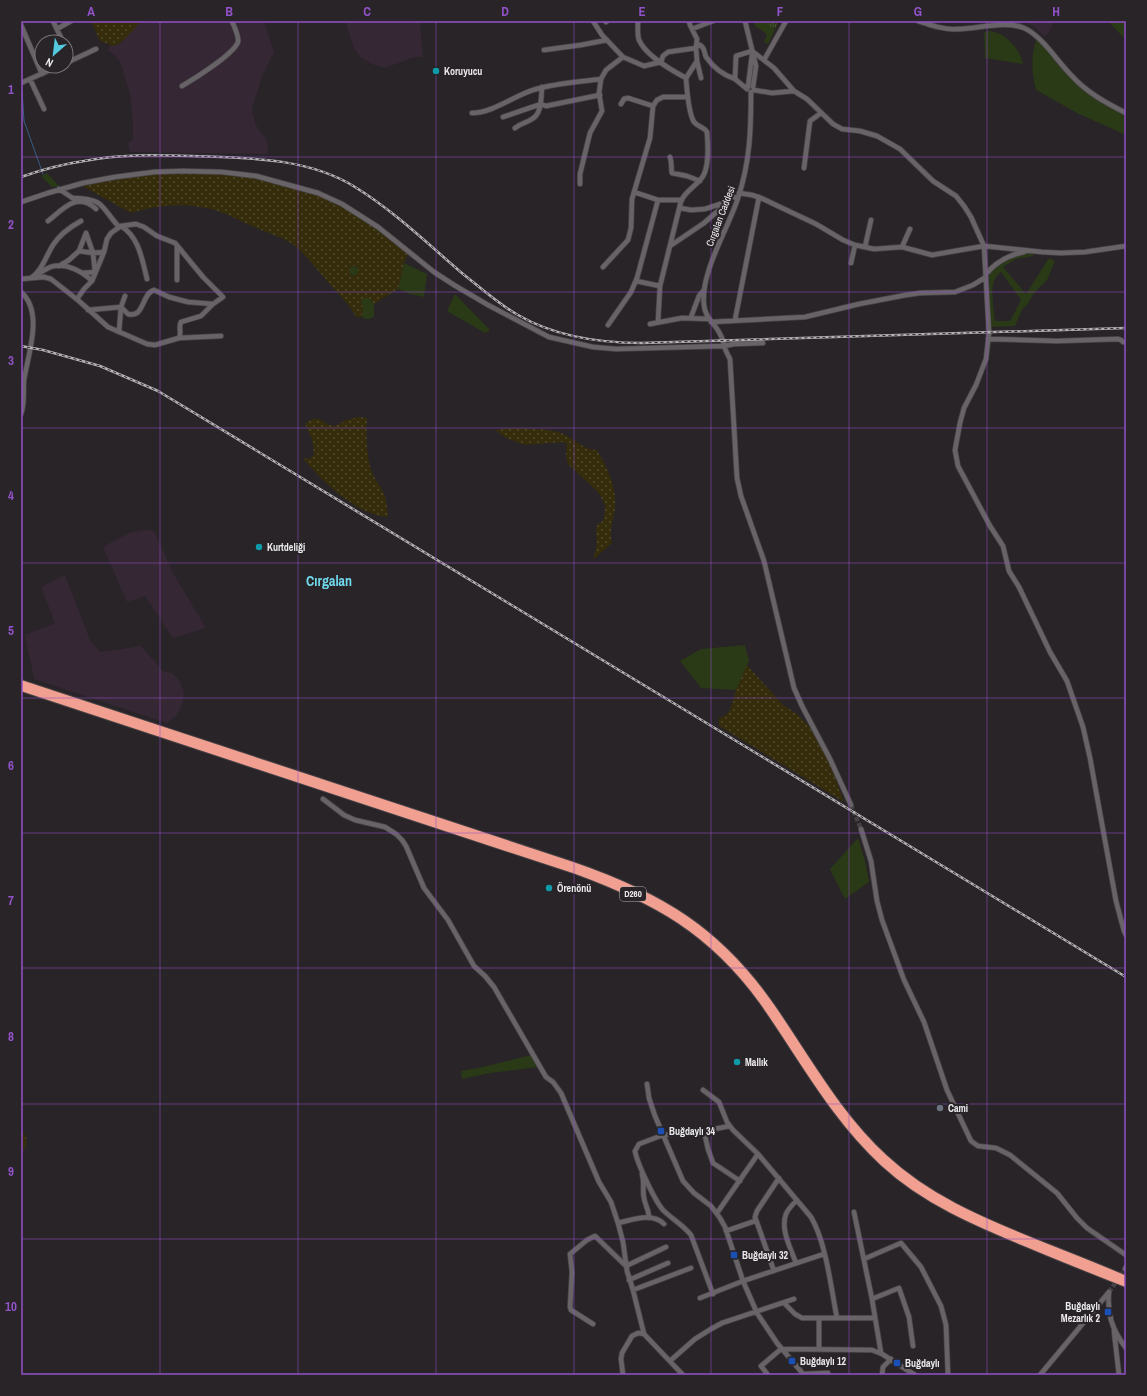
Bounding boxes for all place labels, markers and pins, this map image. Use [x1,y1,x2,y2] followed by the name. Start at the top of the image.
[444,65,482,78] place label: Koruyucu
[431,66,441,76] marker: Koruyucu
[267,541,305,554] place label: Kurtdeliği
[254,542,264,552] marker: Kurtdeliği
[557,881,591,895] place label: Örenönü
[544,883,554,893] marker: Örenönü
[745,1056,768,1069] place label: Mallık
[732,1057,742,1067] marker: Mallık
[948,1102,968,1115] place label: Cami
[935,1103,945,1113] marker: Cami
[669,1125,715,1138] place label: Buğdaylı 34
[656,1126,666,1136] marker: Buğdaylı 34
[742,1249,788,1262] place label: Buğdaylı 32
[729,1250,739,1260] marker: Buğdaylı 32
[1061,1300,1100,1325] place label: Buğdaylı Mezarlık 2
[1103,1307,1113,1317] marker: Buğdaylı Mezarlık 2
[800,1355,846,1368] place label: Buğdaylı 12
[787,1356,797,1366] marker: Buğdaylı 12
[905,1357,940,1370] place label: Buğdaylı
[892,1358,902,1368] marker: Buğdaylı

